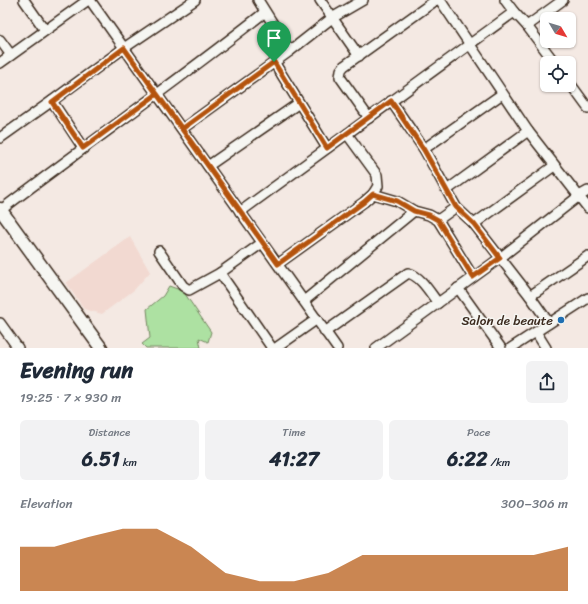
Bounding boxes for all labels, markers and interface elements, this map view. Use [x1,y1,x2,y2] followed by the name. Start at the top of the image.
[540,12,576,48] north arrow
[540,12,576,92] map controls
[257,21,291,62] pin
[263,27,285,49] icon: arrive
[540,56,576,92] button: locate
[461,309,553,332] place label: Salon de beaute
[556,315,566,325] marker: Salon de beaute
[20,351,133,390] text: Evening run
[526,361,568,403] button: share
[20,386,121,409] text: 19:25 · 7 × 930 m
[88,423,130,442] text: Distance
[282,423,306,442] text: Time
[467,423,490,442] text: Pace
[82,442,120,477] text: 6.51
[269,442,319,477] text: 41:27
[447,442,488,477] text: 6:22
[120,453,137,472] text: km
[488,453,510,472] text: /km
[20,492,73,515] text: Elevation
[501,492,568,515] text: 300–306 m

